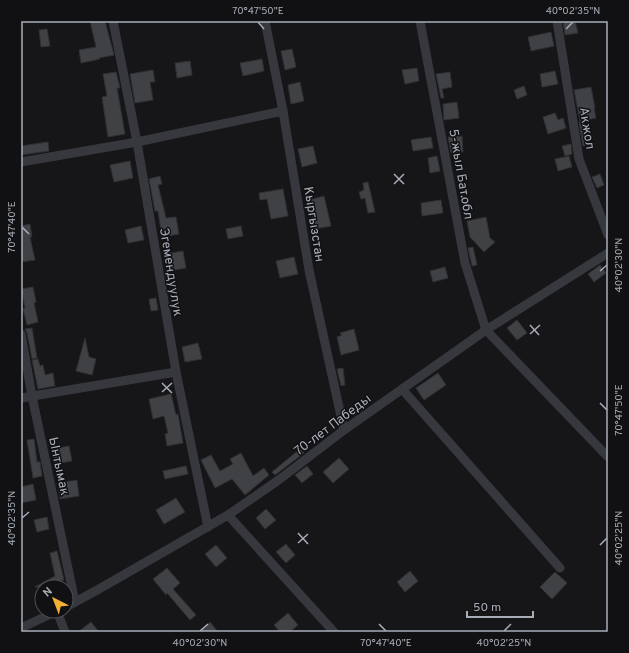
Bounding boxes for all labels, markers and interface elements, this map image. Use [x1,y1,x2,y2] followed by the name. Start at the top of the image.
[232,5,284,18] text: 70°47'50"E
[546,5,600,18] text: 40°02'35"N
[575,106,597,151] street label: Акжол
[444,128,476,221] street label: 5-жыл Бат.обл
[299,185,327,263] street label: Кыргызстан
[6,201,19,253] text: 70°47'40"E
[155,227,185,318] street label: Эгемендуулук
[613,238,626,292] text: 40°02'30"N
[613,384,626,436] text: 70°47'50"E
[292,391,375,460] street label: 70-лет Пабеды
[44,436,72,497] street label: Ынтымак
[6,491,19,545] text: 40°02'35"N
[613,511,626,565] text: 40°02'25"N
[34,579,74,619] north arrow
[40,584,56,600] text: N
[467,593,533,619] scale bar
[473,600,501,616] text: 50 m
[173,637,227,650] text: 40°02'30"N
[360,637,412,650] text: 70°47'40"E
[477,637,531,650] text: 40°02'25"N

